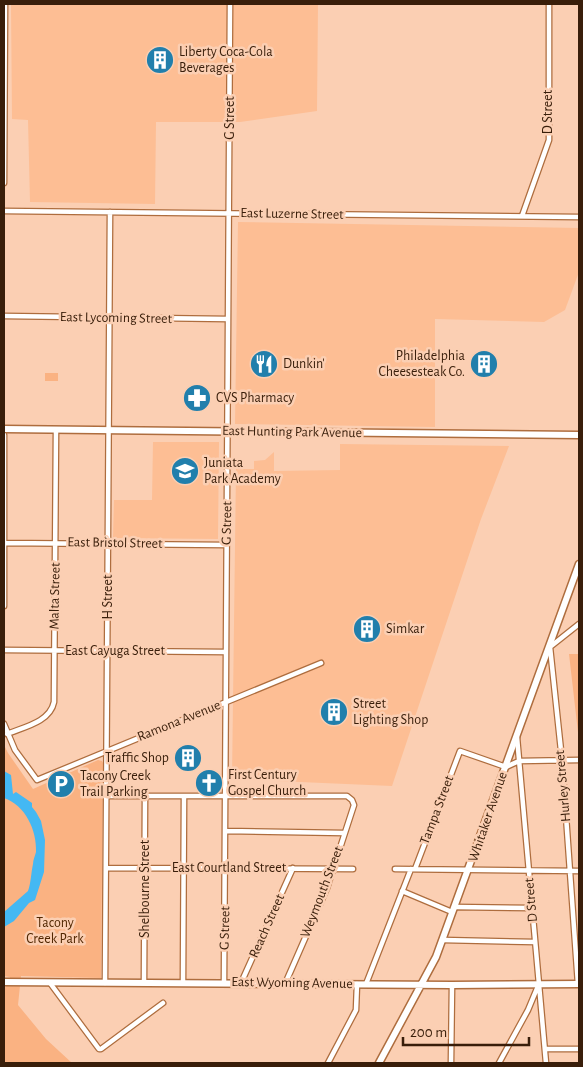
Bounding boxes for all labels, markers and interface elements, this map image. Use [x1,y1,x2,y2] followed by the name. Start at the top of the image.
[145,45,175,75] building icon: Liberty Coca-Cola Beverages
[179,45,273,75] place label: Liberty Coca-Cola Beverages
[541,89,555,134] street label: D Street
[223,96,237,140] street label: G Street
[240,206,344,222] street label: East Luzerne Street
[60,310,173,326] street label: East Lycoming Street
[249,349,279,379] restaurant icon: Dunkin'
[378,349,466,379] place label: Philadelphia Cheesesteak Co.
[469,349,499,379] building icon: Philadelphia Cheesesteak Co.
[283,357,325,371] place label: Dunkin'
[182,383,212,413] pharmacy icon: CVS Pharmacy
[216,391,294,405] place label: CVS Pharmacy
[222,424,362,440] street label: East Hunting Park Avenue
[170,456,200,486] school or university icon: Juniata Park Academy
[204,456,281,486] place label: Juniata Park Academy
[220,501,234,545] street label: G Street
[67,535,163,551] street label: East Bristol Street
[47,562,63,630] street label: Malta Street
[101,574,115,619] street label: H Street
[352,614,382,644] building icon: Simkar
[386,622,425,636] place label: Simkar
[65,644,166,658] street label: East Cayuga Street
[319,697,349,727] building icon: Street Lighting Shop
[353,697,428,727] place label: Street Lighting Shop
[135,698,223,744] street label: Ramona Avenue
[173,743,203,773] building icon: Traffic Shop
[553,749,573,823] street label: Hurley Street
[105,751,169,765] place label: Traffic Shop
[194,768,224,798] church icon: First Century Gospel Church
[228,768,306,798] place label: First Century Gospel Church
[46,769,76,799] parking icon: Tacony Creek Trail Parking
[80,769,151,799] place label: Tacony Creek Trail Parking
[466,770,510,864] street label: Whitaker Avenue
[418,773,457,846] street label: Tampa Street
[138,839,152,938] street label: Shelbourne Street
[298,844,346,940] street label: Weymouth Street
[172,861,287,875] street label: East Courtland Street
[522,877,540,923] street label: D Street
[247,892,287,960] street label: Reach Street
[218,906,232,950] street label: G Street
[26,916,84,946] park label: Tacony Creek Park
[231,975,353,991] street label: East Wyoming Avenue
[403,1014,529,1046] scale bar
[410,1025,447,1040] text: 200 m

